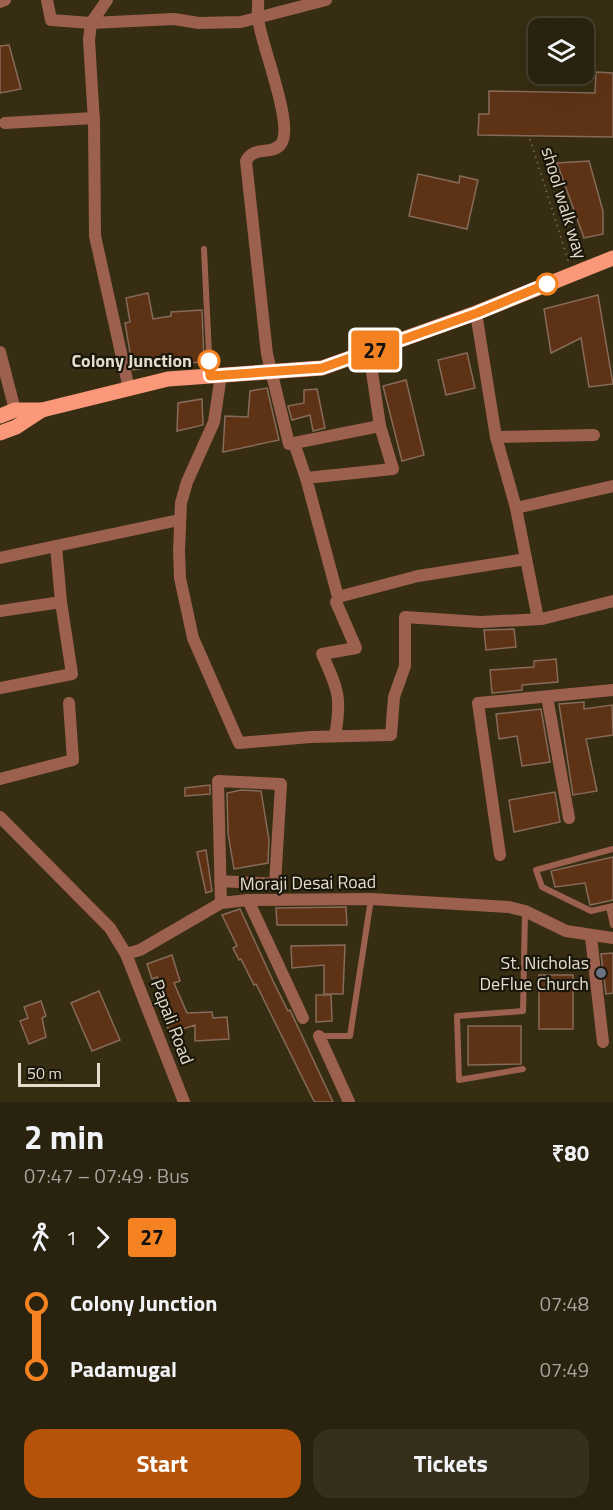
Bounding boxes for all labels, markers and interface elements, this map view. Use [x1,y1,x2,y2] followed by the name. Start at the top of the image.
[528,18,594,84] map controls
[528,18,594,84] button: layers
[535,144,594,262] street label: shool walk way
[536,273,558,295] unlabelled marker
[348,330,402,370] line badge: 27
[363,334,387,366] text: 27
[71,347,192,374] place label: Colony Junction
[198,350,220,372] marker: Colony Junction
[239,868,377,897] street label: Moraji Desai Road
[479,949,589,997] place label: St. Nicholas DeFlue Church
[594,966,608,980] marker: St. Nicholas DeFlue Church
[144,975,201,1068] street label: Papali Road
[18,1060,100,1088] scale bar
[27,1061,62,1085] text: 50 m
[24,1112,104,1162] text: 2 min
[552,1136,589,1170] text: ₹80
[24,1160,189,1191] text: 07:47 – 07:49 · Bus
[24,1221,57,1254] icon: walk
[86,1221,119,1254] icon: forward
[140,1221,164,1253] text: 27
[66,1222,77,1253] text: 1
[70,1286,217,1320] text: Colony Junction
[540,1288,589,1319] text: 07:48
[70,1352,177,1386] text: Padamugal
[540,1354,589,1385] text: 07:49
[24,1429,301,1498] button: Start
[313,1429,589,1498] button: Tickets

